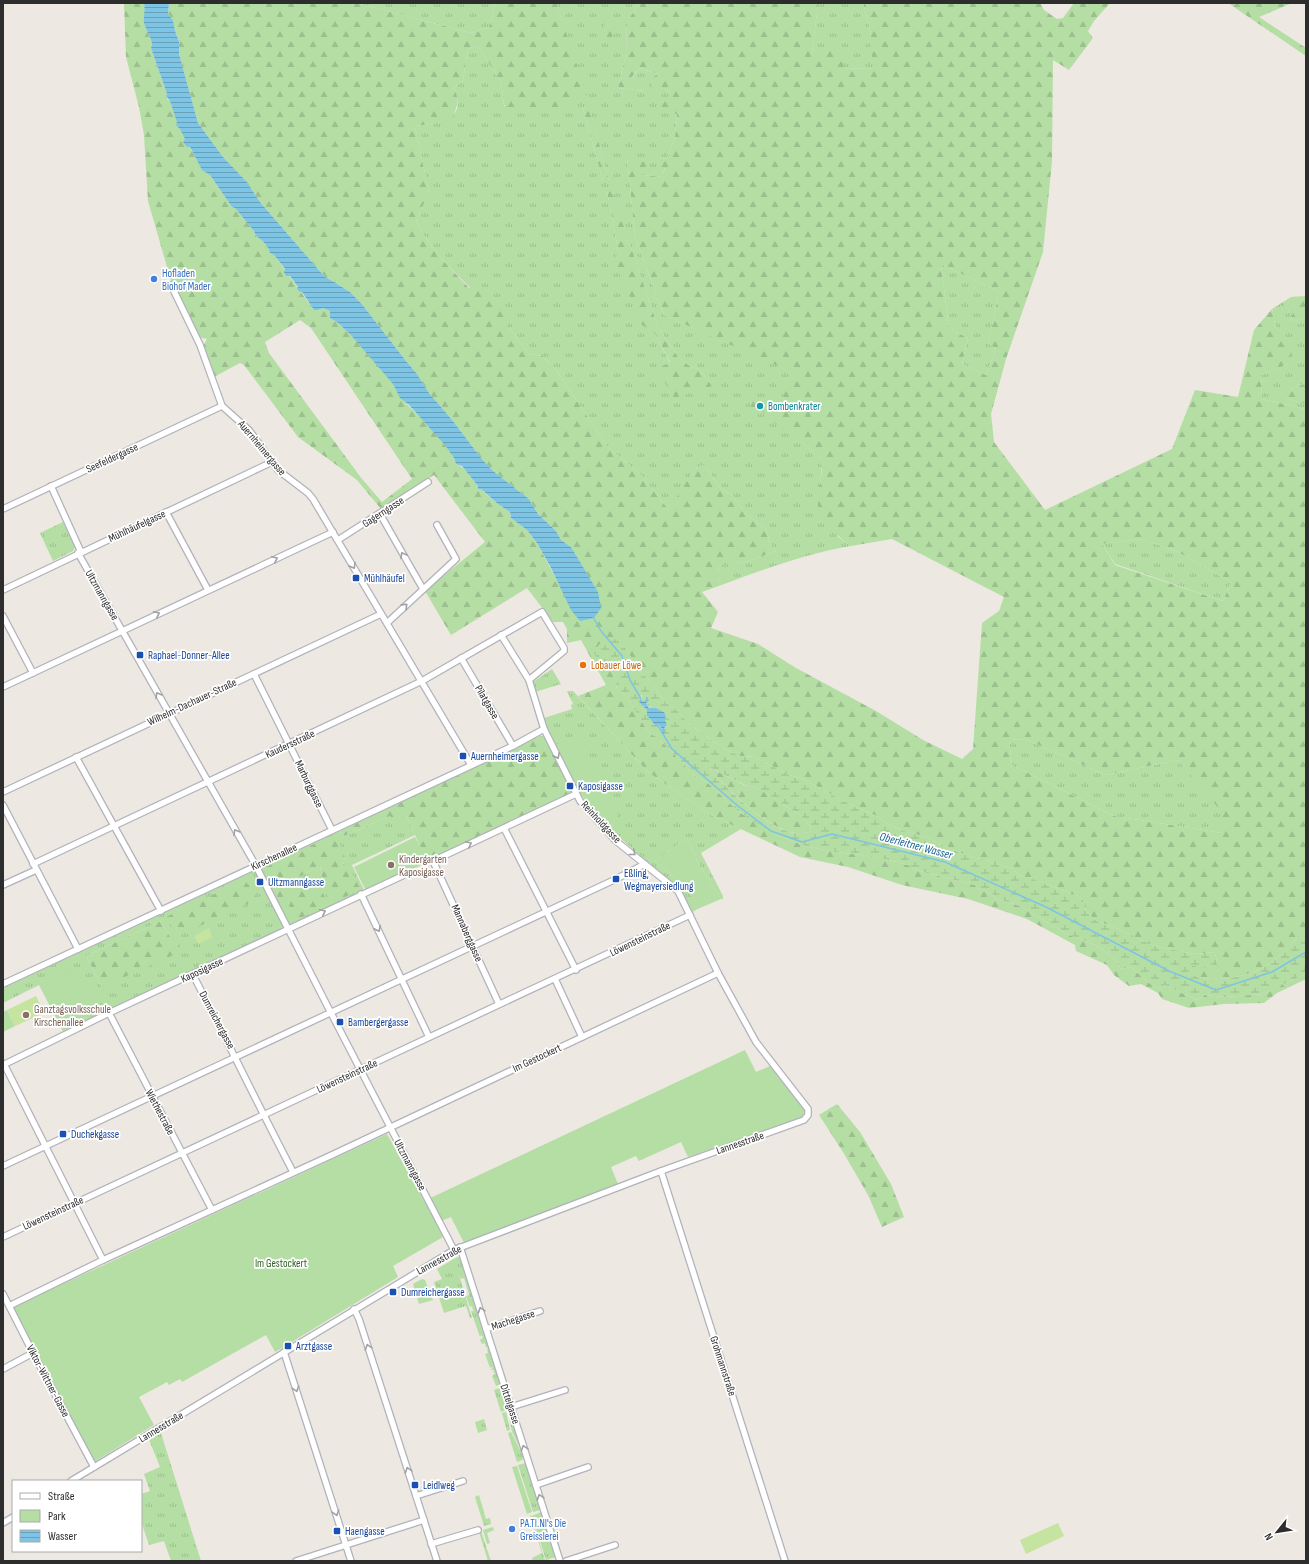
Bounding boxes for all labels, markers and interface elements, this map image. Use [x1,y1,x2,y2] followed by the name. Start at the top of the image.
[162,267,211,293] place label: Hofladen Biohof Mader
[149,274,159,284] marker: Hofladen Biohof Mader
[768,400,820,413] place label: Bombenkrater
[755,401,765,411] marker: Bombenkrater
[235,417,289,478] street label: Auernheimergasse
[84,440,140,476] street label: Seefeldergasse
[360,494,406,530] street label: Gagerngasse
[106,507,168,545] street label: Mühlhäufelgasse
[401,552,408,559] one-way arrow
[271,556,278,564] one-way arrow
[348,562,355,569] one-way arrow
[82,567,122,623] street label: Ultzmanngasse
[364,572,405,585] place label: Mühlhäufel
[351,573,361,583] marker: Mühlhäufel
[400,603,408,611] one-way arrow
[153,611,161,619] one-way arrow
[148,649,230,662] place label: Raphael-Donner-Allee
[135,650,145,660] marker: Raphael-Donner-Allee
[591,659,641,672] place label: Lobauer Löwe
[578,660,588,670] marker: Lobauer Löwe
[145,676,239,728] street label: Wilhelm-Dachauer-Straße
[472,683,502,721] street label: Pilatgasse
[155,692,162,699] one-way arrow
[263,727,317,761] street label: Kaudersstraße
[470,750,539,763] place label: Auernheimergasse
[458,751,468,761] marker: Auernheimergasse
[552,752,560,759] one-way arrow
[292,758,326,810] street label: Marburggasse
[578,780,623,793] place label: Kaposigasse
[565,781,575,791] marker: Kaposigasse
[578,798,624,846] street label: Reinholdgasse
[234,829,241,836] one-way arrow
[878,829,955,863] water label: Oberleitner Wasser
[249,841,299,873] street label: Kirschenallee
[464,841,472,849] one-way arrow
[628,849,636,856] one-way arrow
[399,853,447,879] place label: Kindergarten Kaposigasse
[386,860,396,870] marker: Kindergarten Kaposigasse
[624,867,694,893] place label: Eßling, Wegmayersiedlung
[611,874,621,884] marker: Eßling, Wegmayersiedlung
[268,876,324,889] place label: Ultzmanngasse
[255,877,265,887] marker: Ultzmanngasse
[449,902,485,964] street label: Mannaberggasse
[319,909,326,917] one-way arrow
[608,919,672,959] street label: Löwensteinstraße
[373,925,381,932] one-way arrow
[179,955,225,985] street label: Kaposigasse
[196,989,238,1051] street label: Dumreichergasse
[34,1003,111,1029] place label: Ganztagsvolksschule Kirschenallee
[21,1010,31,1020] marker: Ganztagsvolksschule Kirschenallee
[348,1016,408,1029] place label: Bambergergasse
[335,1017,345,1027] marker: Bambergergasse
[511,1041,564,1075] street label: Im Gestockert
[314,1056,380,1096] street label: Löwensteinstraße
[143,1087,177,1137] street label: Wiethestraße
[71,1128,119,1141] place label: Duchekgasse
[58,1129,68,1139] marker: Duchekgasse
[714,1129,766,1157] street label: Lannesstraße
[391,1137,429,1193] street label: Ultzmanngasse
[20,1193,86,1233] street label: Löwensteinstraße
[414,1242,464,1278] street label: Lannesstraße
[255,1257,308,1270] park label: Im Gestockert
[401,1286,465,1299] place label: Dumreichergasse
[388,1287,398,1297] marker: Dumreichergasse
[477,1307,485,1314] one-way arrow
[490,1307,536,1333] street label: Machegasse
[707,1334,739,1398] street label: Grohmannstraße
[295,1340,332,1353] place label: Arztgasse
[283,1341,293,1351] marker: Arztgasse
[23,1343,73,1419] street label: Viktor-Wittner-Gasse
[364,1343,373,1350] one-way arrow
[497,1382,523,1426] street label: Dittelgasse
[291,1385,300,1392] one-way arrow
[136,1409,186,1445] street label: Lannesstraße
[520,1444,529,1451] one-way arrow
[404,1467,413,1474] one-way arrow
[423,1479,456,1492] place label: Leidlweg
[12,1480,142,1552] legend
[410,1480,420,1490] marker: Leidlweg
[48,1489,75,1504] text: Straße
[536,1494,545,1501] one-way arrow
[48,1509,66,1524] text: Park
[331,1509,340,1516] one-way arrow
[1257,1512,1297,1552] north arrow
[520,1517,566,1543] place label: PA.TI.NI's Die Greisslerei
[507,1524,517,1534] marker: PA.TI.NI's Die Greisslerei
[345,1525,385,1538] place label: Haengasse
[332,1526,342,1536] marker: Haengasse
[48,1529,77,1544] text: Wasser
[1262,1531,1276,1543] text: N

